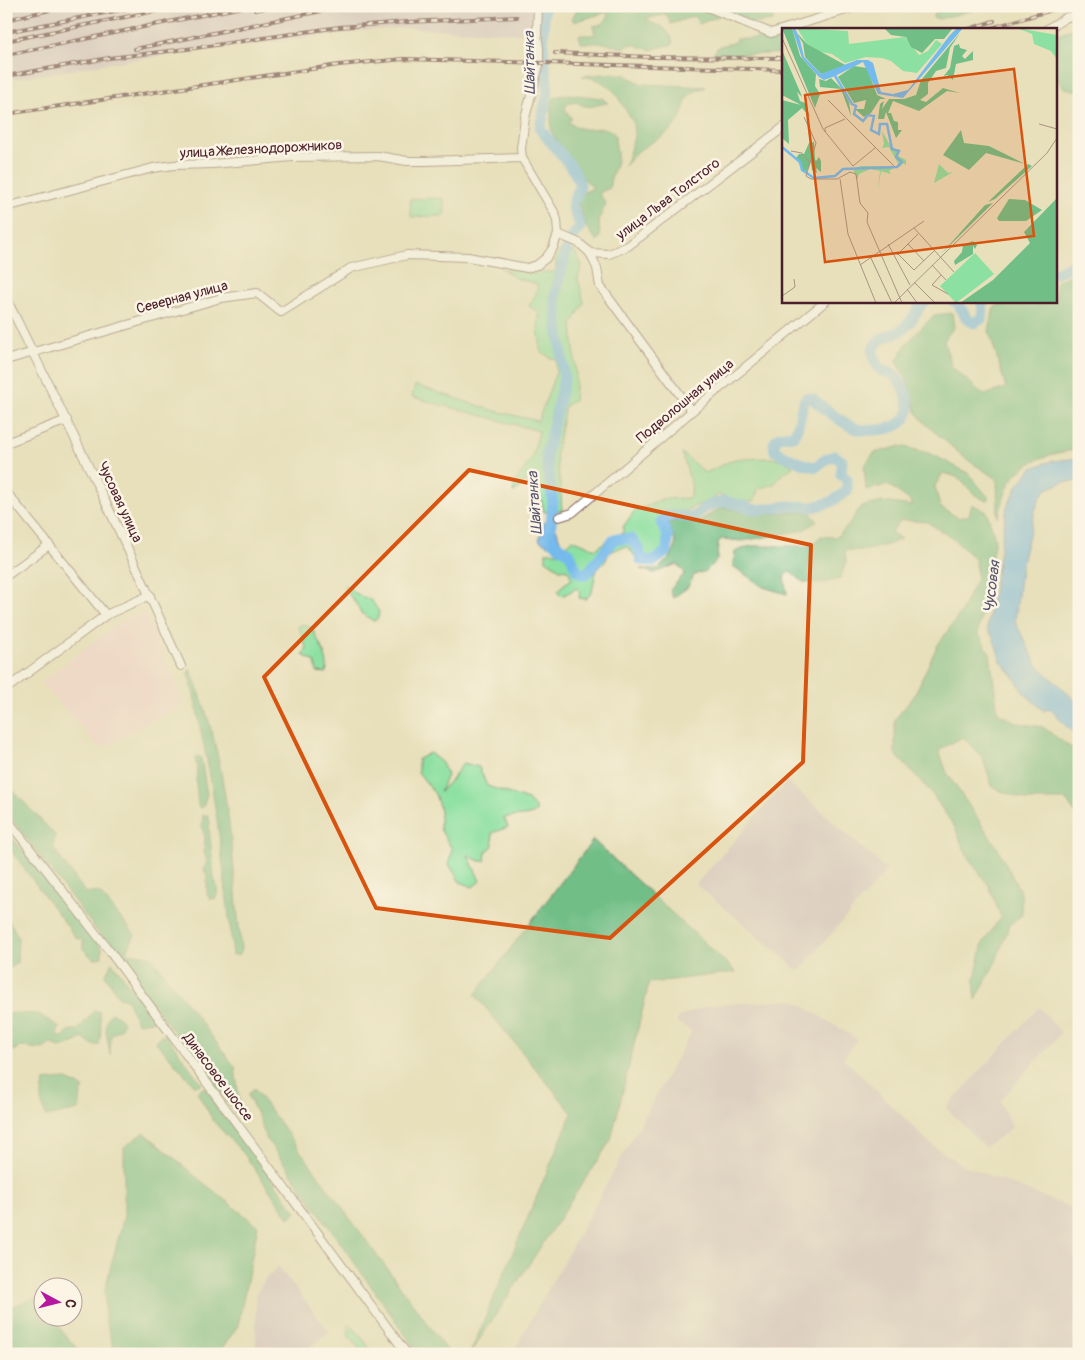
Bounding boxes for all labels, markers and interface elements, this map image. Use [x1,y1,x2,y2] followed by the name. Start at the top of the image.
[782,28,1058,302] inset map
[520,30,540,95] water label: Шайтанка
[178,136,343,162] street label: улица Железнодорожников
[612,154,724,244] street label: улица Льва Толстого
[134,277,230,317] street label: Северная улица
[633,355,737,447] street label: Подволошная улица
[94,459,146,545] street label: Чусовая улица
[523,470,547,535] water label: Шайтанка
[979,558,1005,614] water label: Чусовая
[179,1029,257,1124] street label: Динасовое шоссе
[32,1278,82,1328] north arrow
[61,1298,79,1309] text: С

